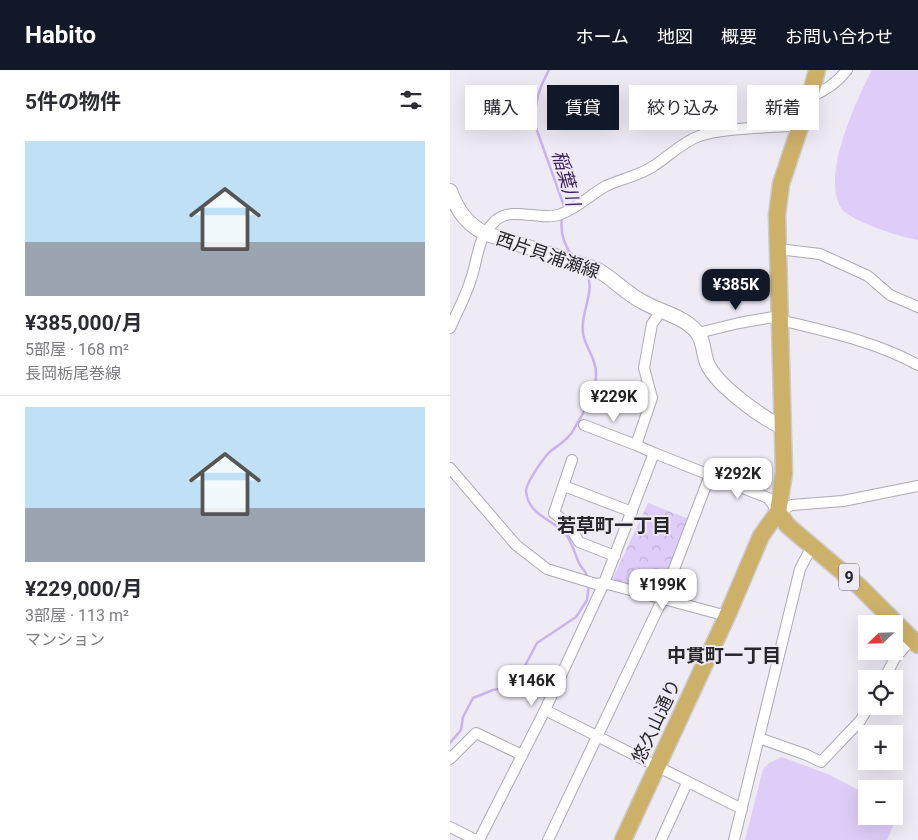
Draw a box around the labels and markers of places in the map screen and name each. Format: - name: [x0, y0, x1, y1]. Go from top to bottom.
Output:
- pin: ¥385K: [701, 268, 771, 311]
- pin: ¥229K: [579, 380, 649, 423]
- pin: ¥292K: [703, 458, 773, 500]
- pin: ¥199K: [628, 568, 698, 611]
- pin: ¥146K: [497, 664, 567, 707]

